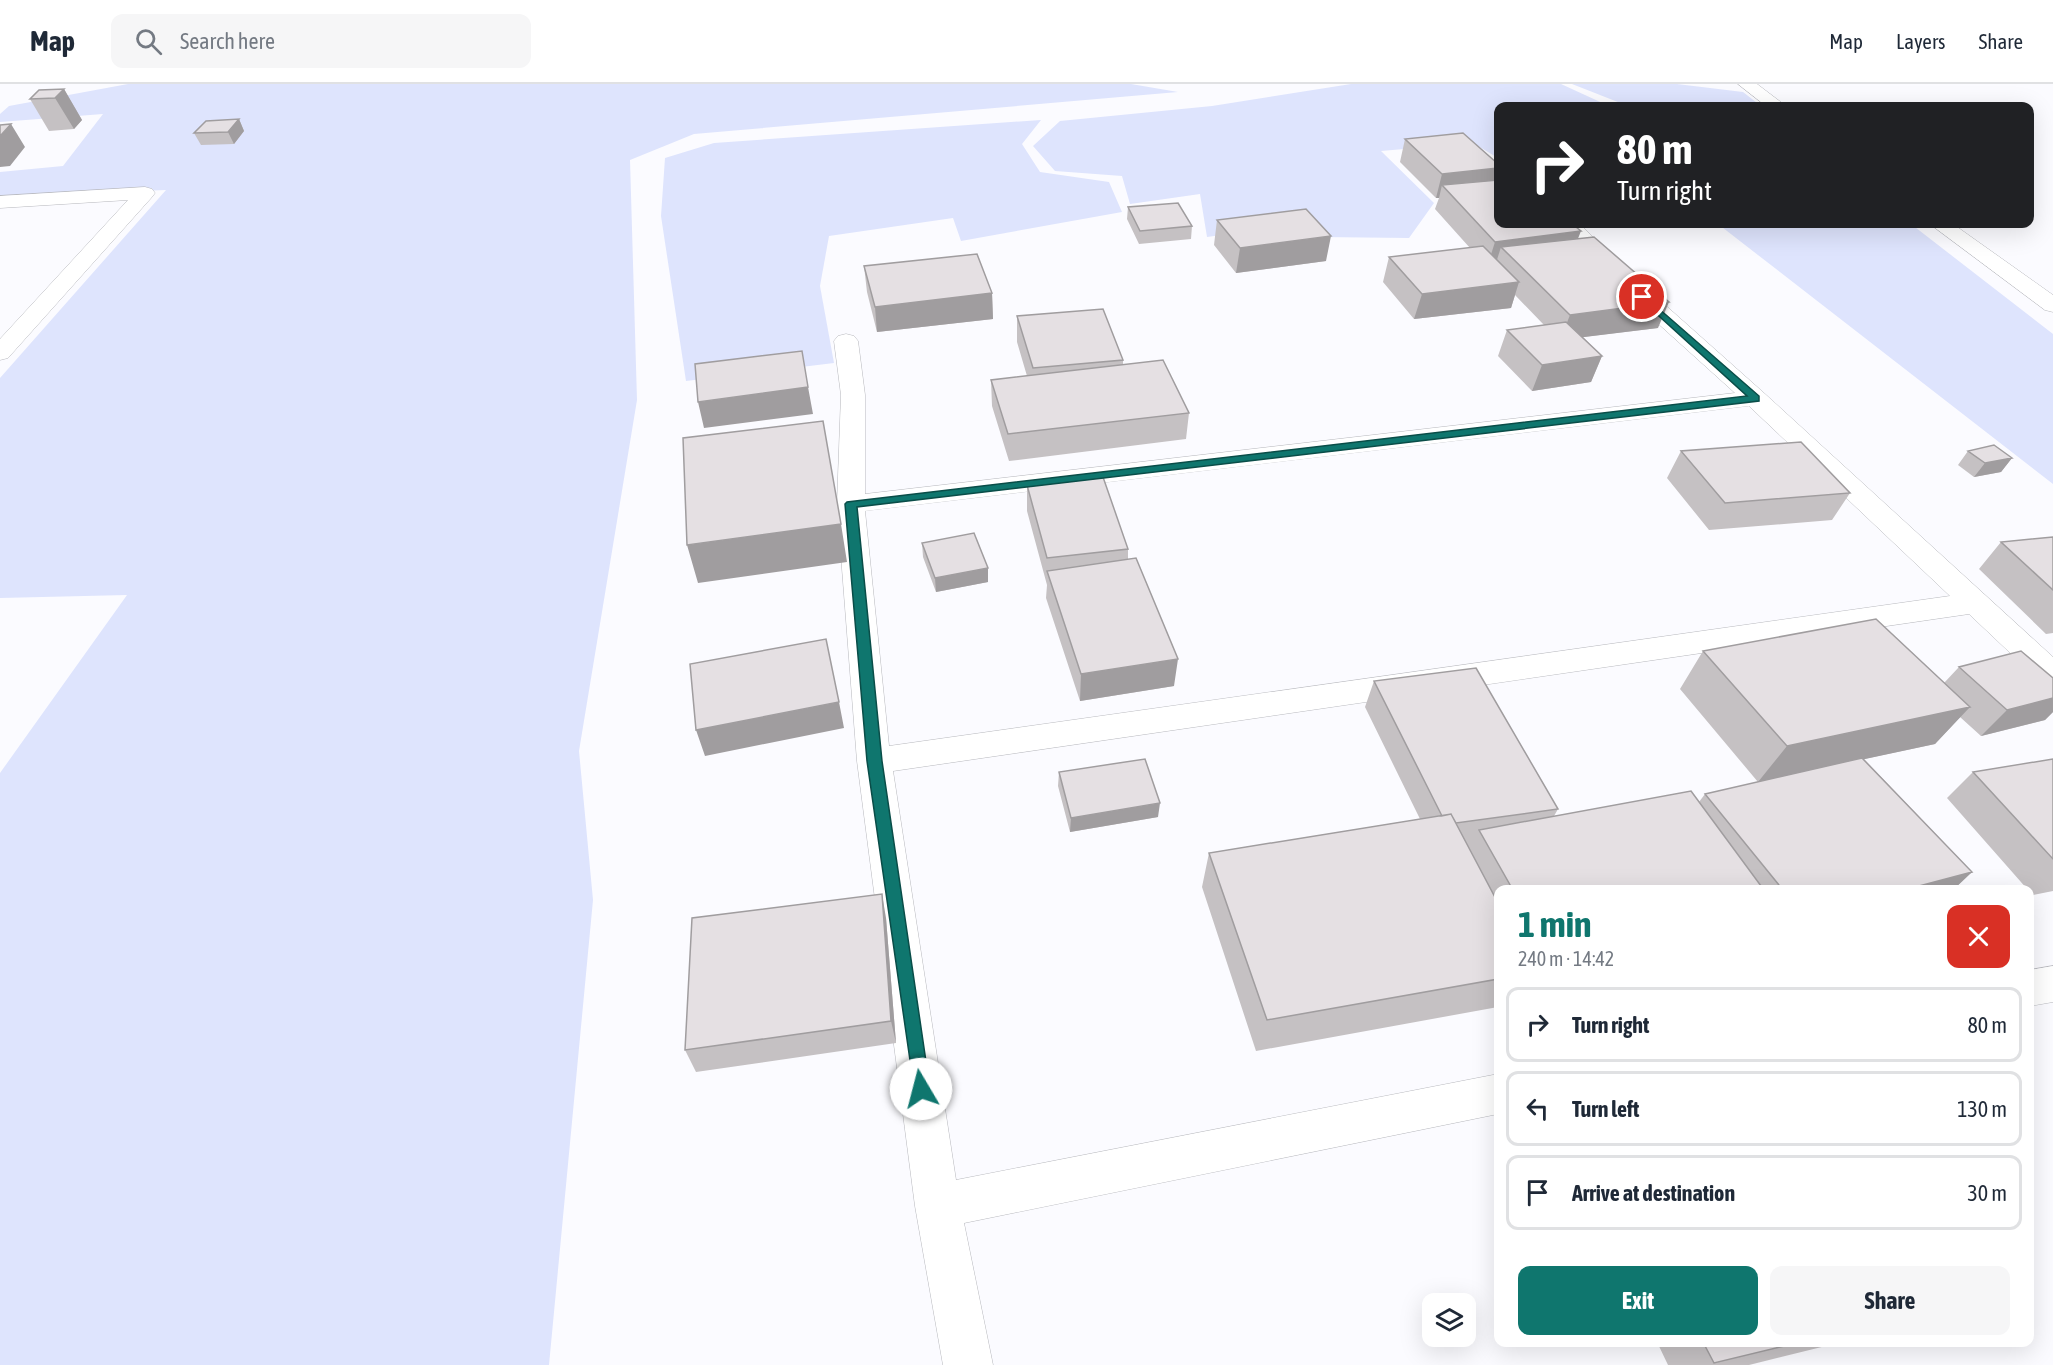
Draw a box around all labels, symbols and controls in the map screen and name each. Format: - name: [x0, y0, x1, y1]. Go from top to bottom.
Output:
- search box: [111, 14, 531, 68]
- text: Map: [30, 25, 75, 57]
- icon: search: [132, 25, 165, 58]
- text: Search here: [180, 28, 275, 54]
- text: Map: [1829, 29, 1863, 53]
- text: Layers: [1896, 29, 1946, 53]
- text: Share: [1979, 29, 2023, 53]
- text: 80 m: [1617, 125, 1692, 173]
- icon: right: [1518, 126, 1596, 204]
- text: Turn right: [1617, 175, 1712, 206]
- pin: [1616, 271, 1667, 322]
- icon: arrive: [1625, 280, 1658, 313]
- text: 1 min: [1518, 903, 1592, 945]
- button: close: [1947, 905, 2010, 968]
- text: 240 m · 14:42: [1518, 947, 1614, 970]
- icon: right: [1521, 1008, 1554, 1041]
- text: Turn right: [1572, 1012, 1649, 1038]
- text: 80 m: [1967, 1012, 2007, 1038]
- position arrow: [889, 1057, 953, 1121]
- icon: left: [1521, 1092, 1554, 1125]
- text: Turn left: [1572, 1096, 1639, 1122]
- text: 130 m: [1957, 1096, 2007, 1122]
- icon: arrive: [1521, 1176, 1554, 1209]
- text: Arrive at destination: [1572, 1180, 1735, 1206]
- text: 30 m: [1967, 1180, 2007, 1206]
- button: Exit: [1518, 1266, 1758, 1335]
- button: Share: [1770, 1266, 2010, 1335]
- map controls: [1422, 1293, 1476, 1347]
- button: layers: [1422, 1293, 1476, 1347]

